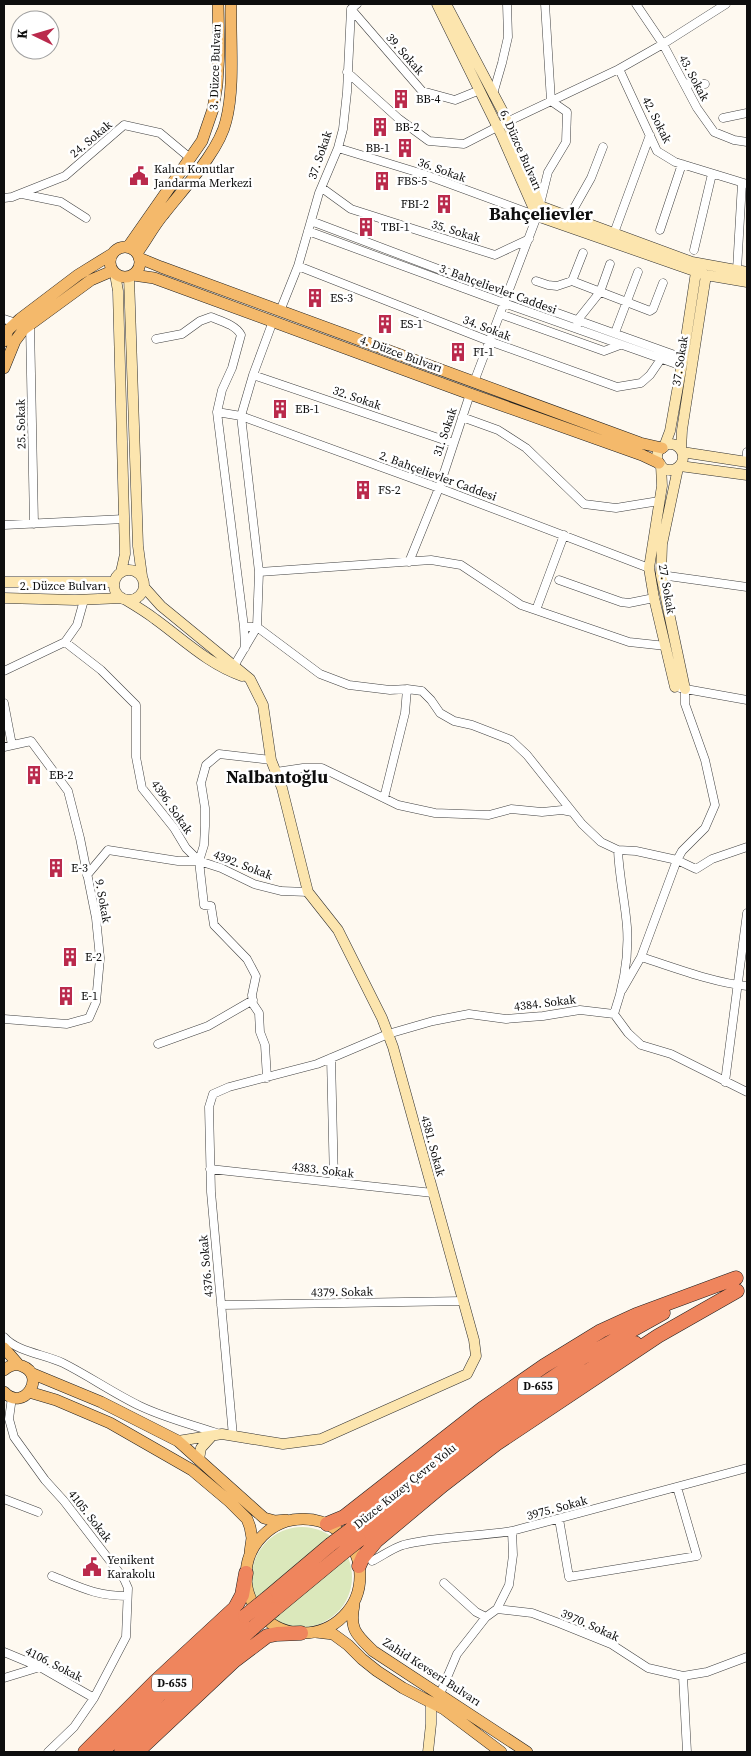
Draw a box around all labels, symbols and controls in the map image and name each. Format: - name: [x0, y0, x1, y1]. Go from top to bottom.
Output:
- north arrow: [10, 10, 60, 60]
- street label: 3. Düzce Bulvarı: [205, 23, 225, 111]
- text: K: [12, 28, 32, 40]
- street label: 39. Sokak: [382, 30, 428, 79]
- street label: 43. Sokak: [675, 52, 713, 104]
- building icon: BB-4: [390, 88, 412, 110]
- place label: BB-4: [416, 91, 441, 107]
- street label: 42. Sokak: [638, 94, 676, 146]
- street label: 6. Düzce Bulvarı: [496, 107, 546, 193]
- street label: 24. Sokak: [67, 116, 116, 161]
- building icon: BB-2: [369, 116, 391, 138]
- place label: BB-2: [395, 119, 420, 135]
- street label: 37. Sokak: [304, 128, 336, 181]
- building icon: BB-1: [394, 137, 416, 159]
- place label: BB-1: [365, 140, 390, 156]
- street label: 36. Sokak: [416, 154, 469, 186]
- place label: Kalıcı Konutlar Jandarma Merkezi: [153, 161, 253, 191]
- public building icon: Kalıcı Konutlar Jandarma Merkezi: [128, 165, 150, 187]
- building icon: FBS-5: [371, 170, 393, 192]
- place label: FBS-5: [397, 173, 427, 189]
- building icon: FBI-2: [433, 193, 455, 215]
- place label: FBI-2: [401, 196, 429, 212]
- district label: Bahçelievler: [489, 201, 594, 226]
- building icon: TBI-1: [355, 216, 377, 238]
- street label: 35. Sokak: [430, 216, 483, 246]
- place label: TBI-1: [381, 219, 410, 235]
- street label: 3. Bahçelievler Caddesi: [437, 260, 559, 318]
- building icon: ES-3: [304, 287, 326, 309]
- place label: ES-3: [330, 290, 353, 306]
- street label: 34. Sokak: [461, 312, 514, 345]
- building icon: ES-1: [374, 313, 396, 335]
- place label: ES-1: [400, 316, 423, 332]
- street label: 4. Düzce Bulvarı: [358, 332, 445, 376]
- street label: 37. Sokak: [668, 335, 692, 387]
- building icon: FI-1: [447, 341, 469, 363]
- place label: FI-1: [473, 344, 494, 360]
- street label: 32. Sokak: [331, 382, 384, 414]
- street label: 25. Sokak: [13, 398, 29, 449]
- building icon: EB-1: [269, 398, 291, 420]
- place label: EB-1: [295, 401, 320, 417]
- street label: 31. Sokak: [429, 405, 461, 458]
- street label: 2. Bahçelievler Caddesi: [377, 447, 499, 505]
- building icon: FS-2: [352, 479, 374, 501]
- place label: FS-2: [378, 482, 401, 498]
- street label: 27. Sokak: [655, 563, 679, 616]
- street label: 2. Düzce Bulvarı: [20, 578, 107, 594]
- building icon: EB-2: [23, 764, 45, 786]
- district label: Nalbantoğlu: [226, 764, 328, 789]
- place label: EB-2: [49, 767, 74, 783]
- street label: 4396. Sokak: [148, 777, 197, 837]
- street label: 4392. Sokak: [211, 846, 275, 884]
- building icon: E-3: [45, 857, 67, 879]
- place label: E-3: [71, 860, 88, 876]
- street label: 9. Sokak: [91, 878, 115, 925]
- building icon: E-2: [59, 946, 81, 968]
- place label: E-2: [85, 949, 102, 965]
- building icon: E-1: [55, 985, 77, 1007]
- place label: E-1: [81, 988, 98, 1004]
- street label: 4384. Sokak: [513, 991, 577, 1015]
- street label: 4381. Sokak: [417, 1114, 449, 1179]
- street label: 4383. Sokak: [291, 1158, 355, 1182]
- street label: 4376. Sokak: [195, 1234, 217, 1298]
- street label: 4379. Sokak: [311, 1283, 374, 1301]
- road number: D-655: [518, 1378, 558, 1394]
- street label: Düzce Kuzey Çevre Yolu: [350, 1440, 460, 1532]
- street label: 4105. Sokak: [65, 1487, 116, 1546]
- street label: 3975. Sokak: [525, 1492, 590, 1524]
- place label: Yenikent Karakolu: [107, 1552, 155, 1582]
- public building icon: Yenikent Karakolu: [81, 1556, 103, 1578]
- street label: 3970. Sokak: [558, 1605, 622, 1645]
- street label: Zahid Kevseri Bulvarı: [380, 1634, 484, 1710]
- street label: 4106. Sokak: [23, 1643, 86, 1685]
- road number: D-655: [152, 1675, 192, 1692]

